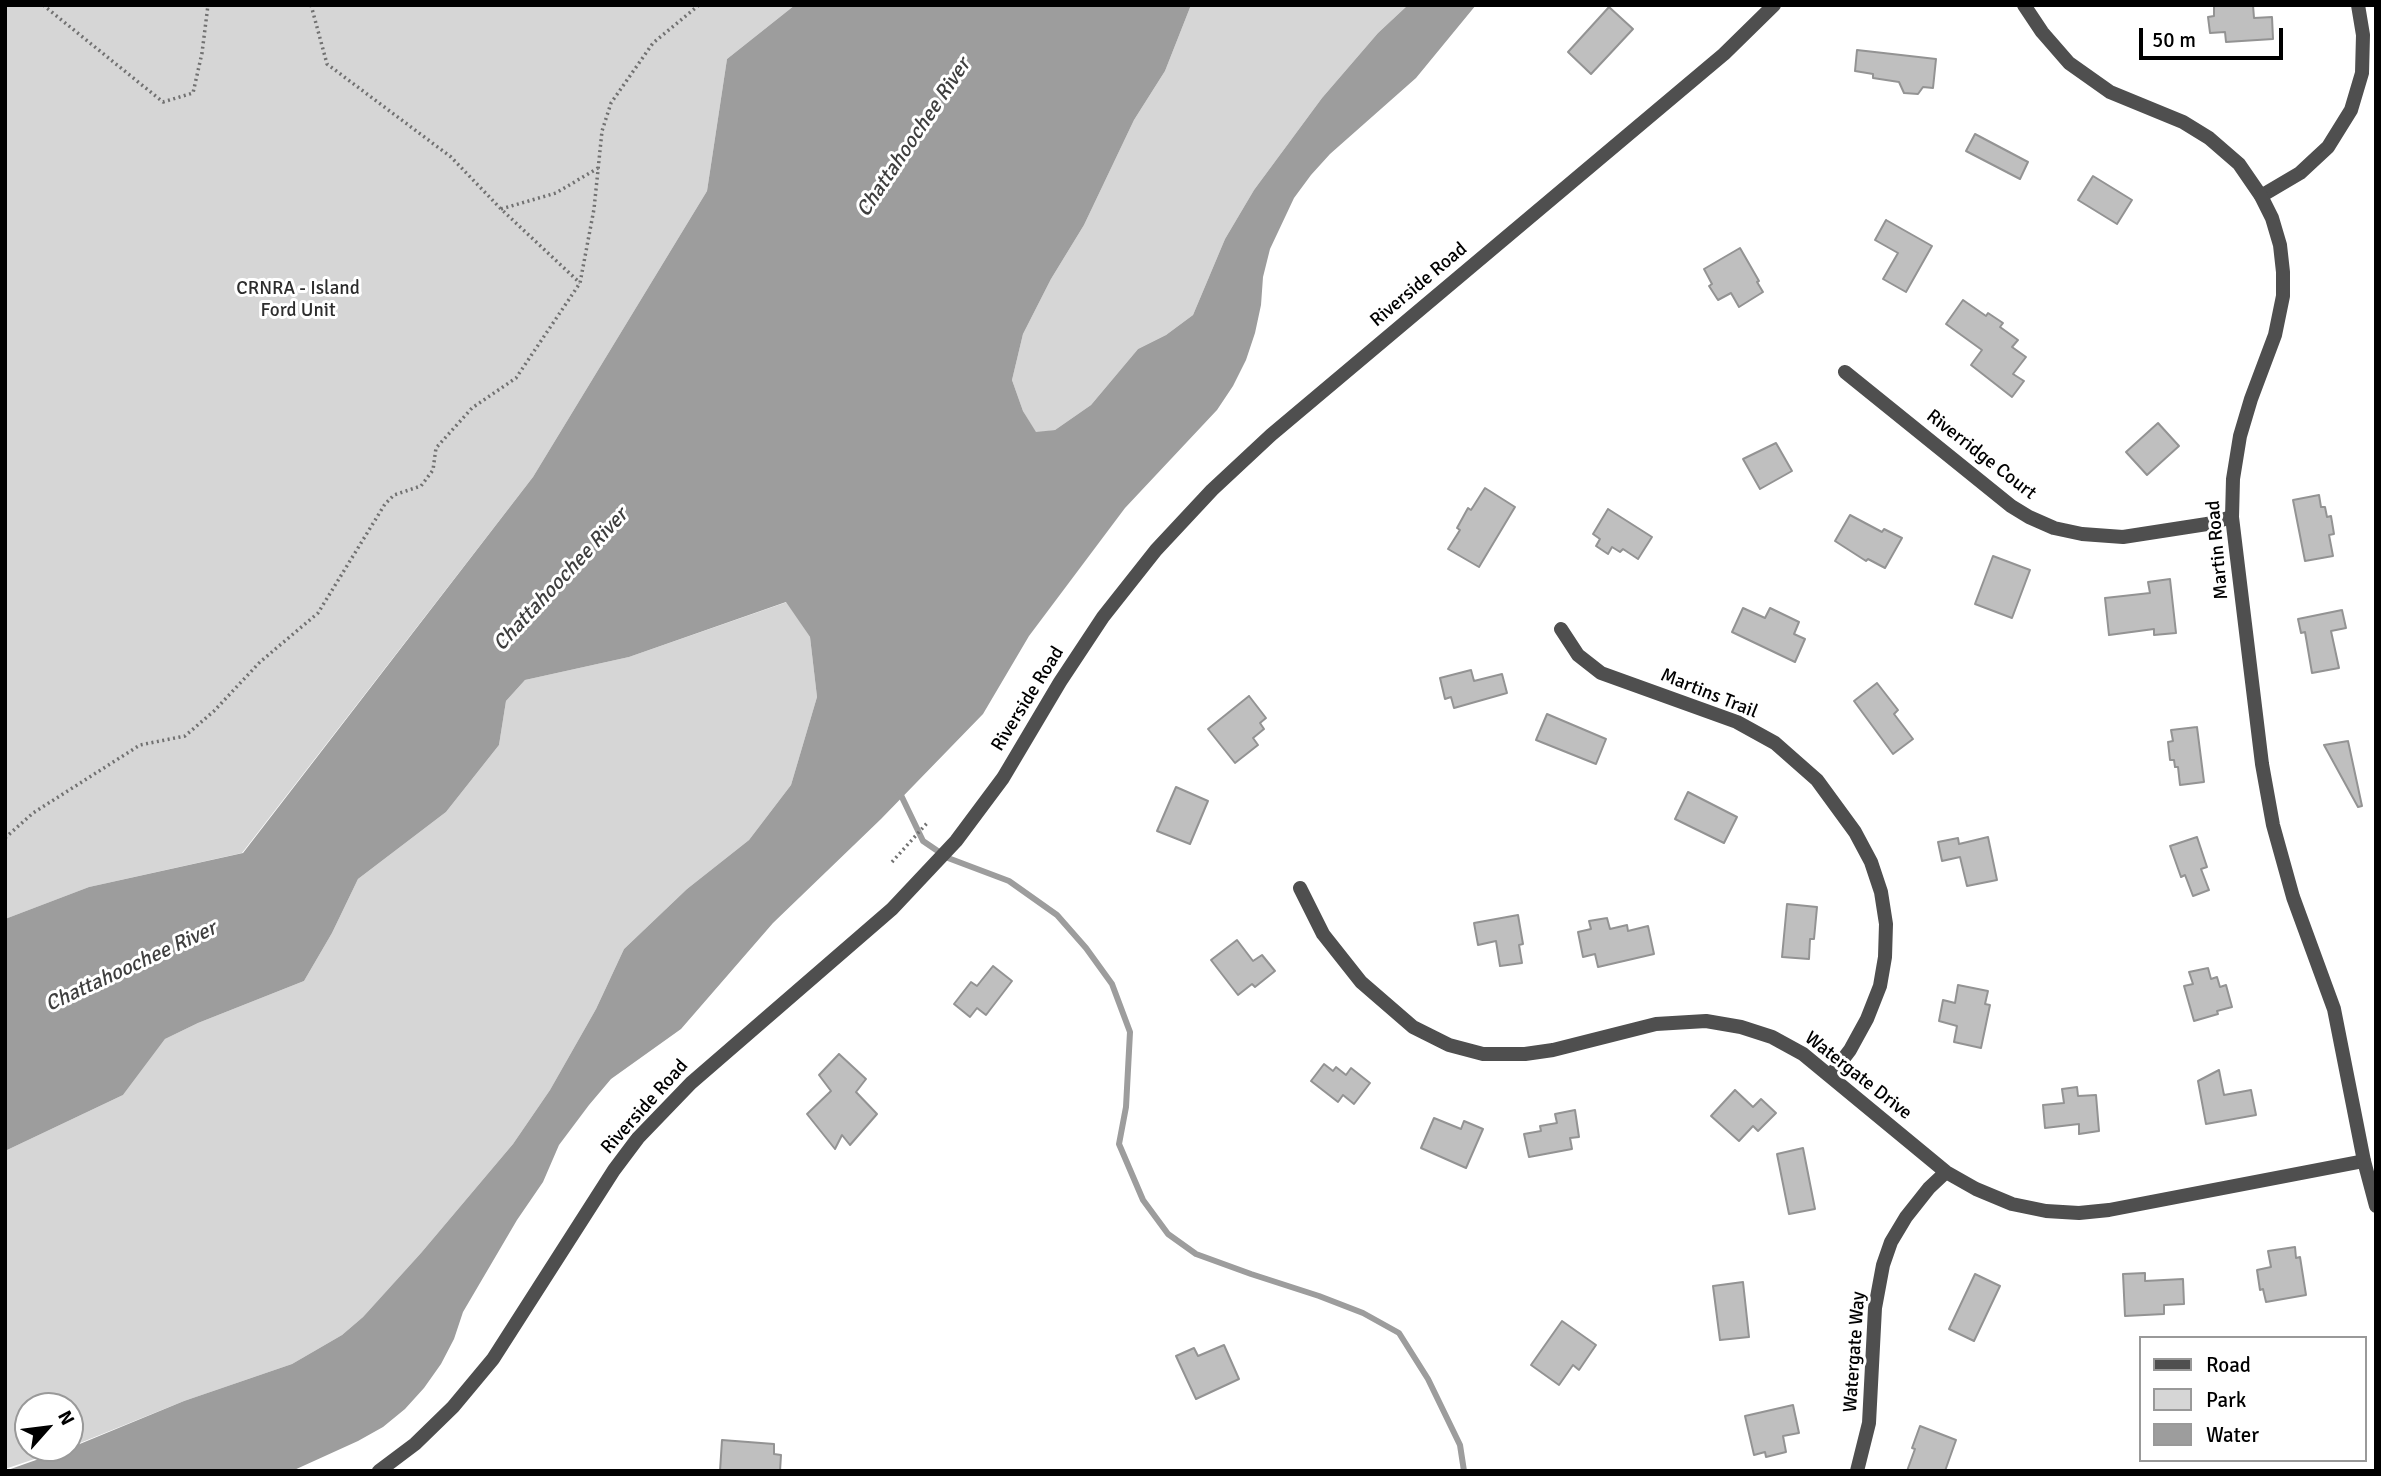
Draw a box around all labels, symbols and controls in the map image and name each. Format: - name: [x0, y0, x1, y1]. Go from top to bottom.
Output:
- scale bar: [2143, 14, 2286, 58]
- text: 50 m: [2152, 27, 2196, 53]
- water label: Chattahoochee River: [852, 54, 976, 222]
- street label: Riverside Road: [1366, 238, 1472, 332]
- park label: CRNRA - Island Ford Unit: [236, 278, 360, 322]
- street label: Riverridge Court: [1922, 405, 2040, 505]
- street label: Martin Road: [2202, 499, 2234, 601]
- water label: Chattahoochee River: [488, 503, 634, 657]
- street label: Riverside Road: [987, 642, 1069, 756]
- street label: Martins Trail: [1657, 664, 1761, 724]
- water label: Chattahoochee River: [42, 916, 220, 1018]
- street label: Watergate Drive: [1800, 1027, 1916, 1125]
- street label: Riverside Road: [597, 1055, 693, 1159]
- street label: Watergate Way: [1839, 1291, 1871, 1413]
- legend: [2140, 1336, 2367, 1462]
- text: Road: [2206, 1352, 2251, 1378]
- text: Park: [2206, 1387, 2246, 1413]
- north arrow: [14, 1392, 84, 1462]
- text: N: [52, 1407, 79, 1430]
- text: Water: [2206, 1422, 2259, 1448]

